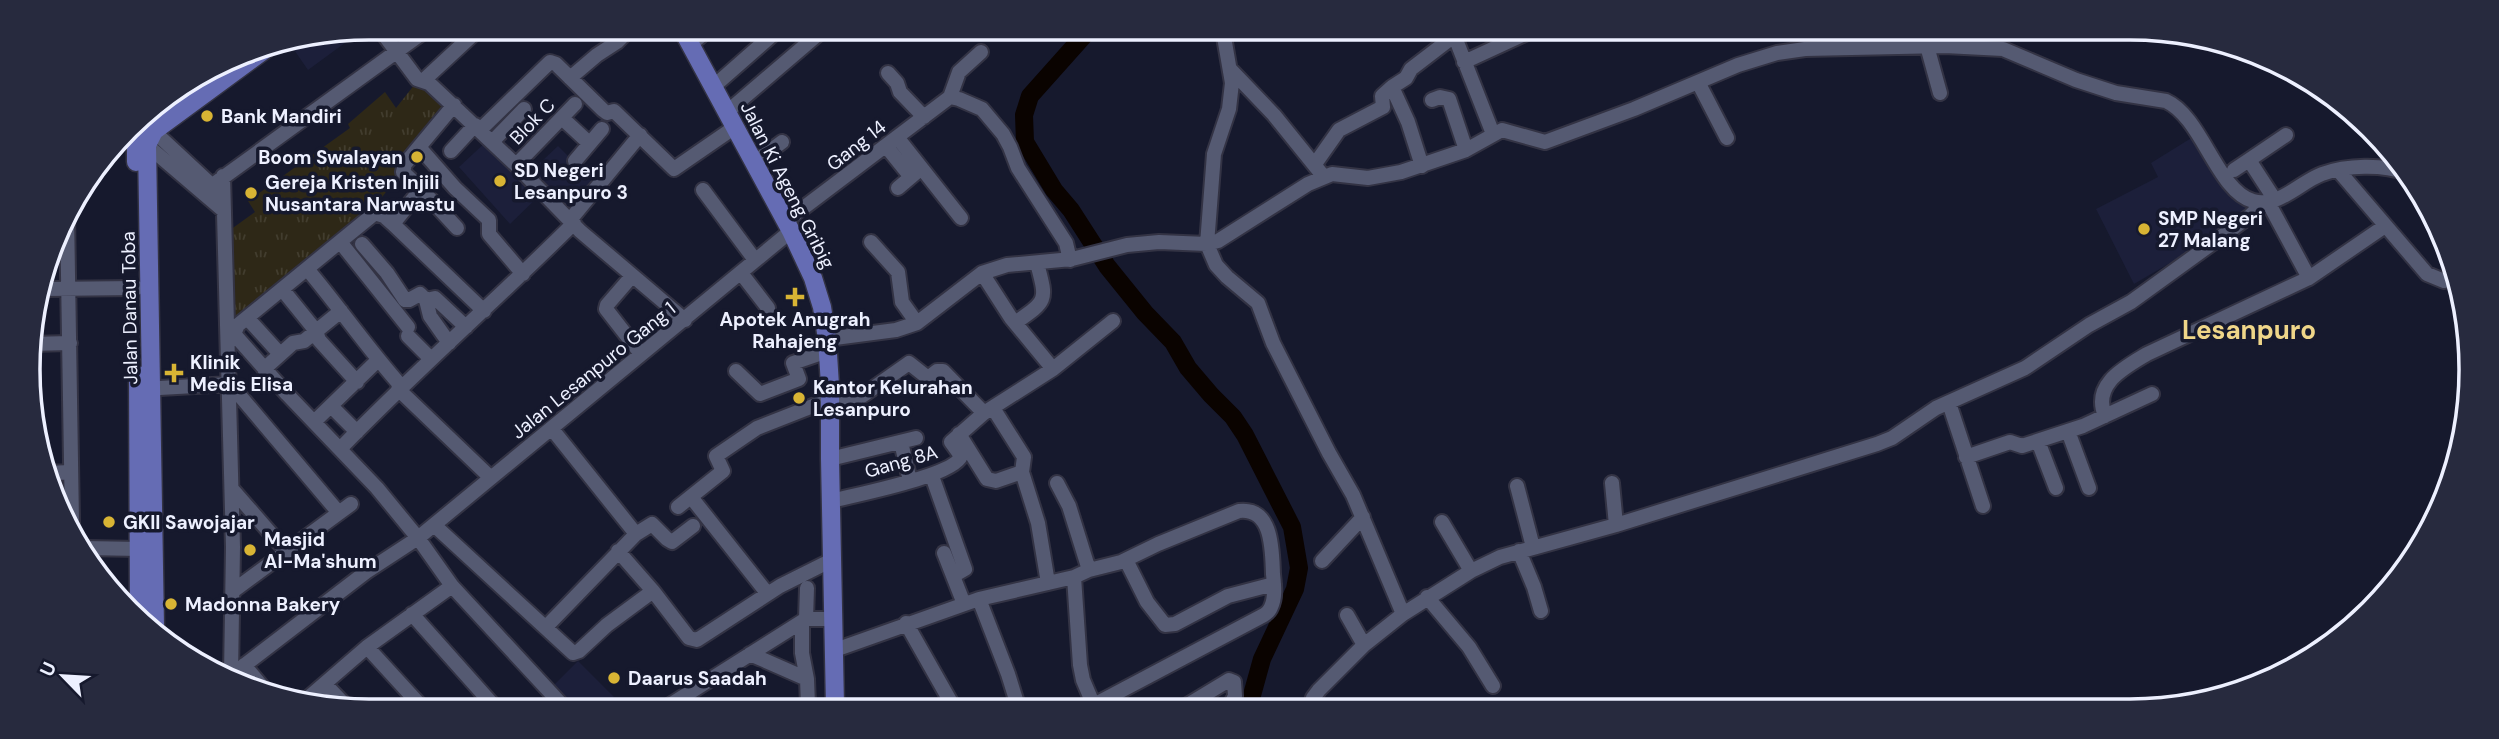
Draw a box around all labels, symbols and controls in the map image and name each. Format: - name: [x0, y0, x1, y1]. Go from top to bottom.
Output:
- street label: Blok C: [504, 93, 561, 150]
- street label: Jalan Ki Ageng Gribig: [735, 97, 841, 273]
- place label: Bank Mandiri: [221, 104, 342, 129]
- marker: Bank Mandiri: [199, 108, 215, 124]
- street label: Gang 14: [822, 114, 891, 176]
- place label: Boom Swalayan: [258, 145, 403, 170]
- marker: Boom Swalayan: [409, 149, 425, 165]
- place label: SD Negeri Lesanpuro 3: [514, 158, 628, 205]
- place label: Gereja Kristen Injili Nusantara Narwastu: [265, 170, 455, 217]
- marker: SD Negeri Lesanpuro 3: [492, 173, 508, 189]
- marker: Gereja Kristen Injili Nusantara Narwastu: [243, 185, 259, 201]
- place label: SMP Negeri 27 Malang: [2158, 206, 2263, 253]
- marker: SMP Negeri 27 Malang: [2136, 221, 2152, 237]
- street label: Jalan Danau Toba: [116, 231, 143, 385]
- marker: Apotek Anugrah Rahajeng: [787, 289, 803, 305]
- street label: Jalan Lesanpuro Gang 1: [506, 296, 681, 444]
- place label: Apotek Anugrah Rahajeng: [720, 307, 870, 354]
- district label: Lesanpuro: [2182, 313, 2316, 347]
- place label: Klinik Medis Elisa: [190, 350, 293, 397]
- marker: Klinik Medis Elisa: [164, 363, 184, 383]
- place label: Kantor Kelurahan Lesanpuro: [813, 375, 973, 422]
- marker: Kantor Kelurahan Lesanpuro: [791, 390, 807, 406]
- street label: Gang 8A: [862, 439, 941, 484]
- place label: GKII Sawojajar: [123, 510, 255, 535]
- marker: GKII Sawojajar: [101, 514, 117, 530]
- place label: Masjid Al-Ma'shum: [264, 527, 377, 574]
- marker: Masjid Al-Ma'shum: [242, 542, 258, 558]
- place label: Madonna Bakery: [185, 592, 341, 617]
- marker: Madonna Bakery: [163, 596, 179, 612]
- north arrow: [28, 641, 98, 711]
- text: U: [34, 658, 62, 680]
- place label: Daarus Saadah: [628, 666, 767, 691]
- marker: Daarus Saadah: [606, 670, 622, 686]

